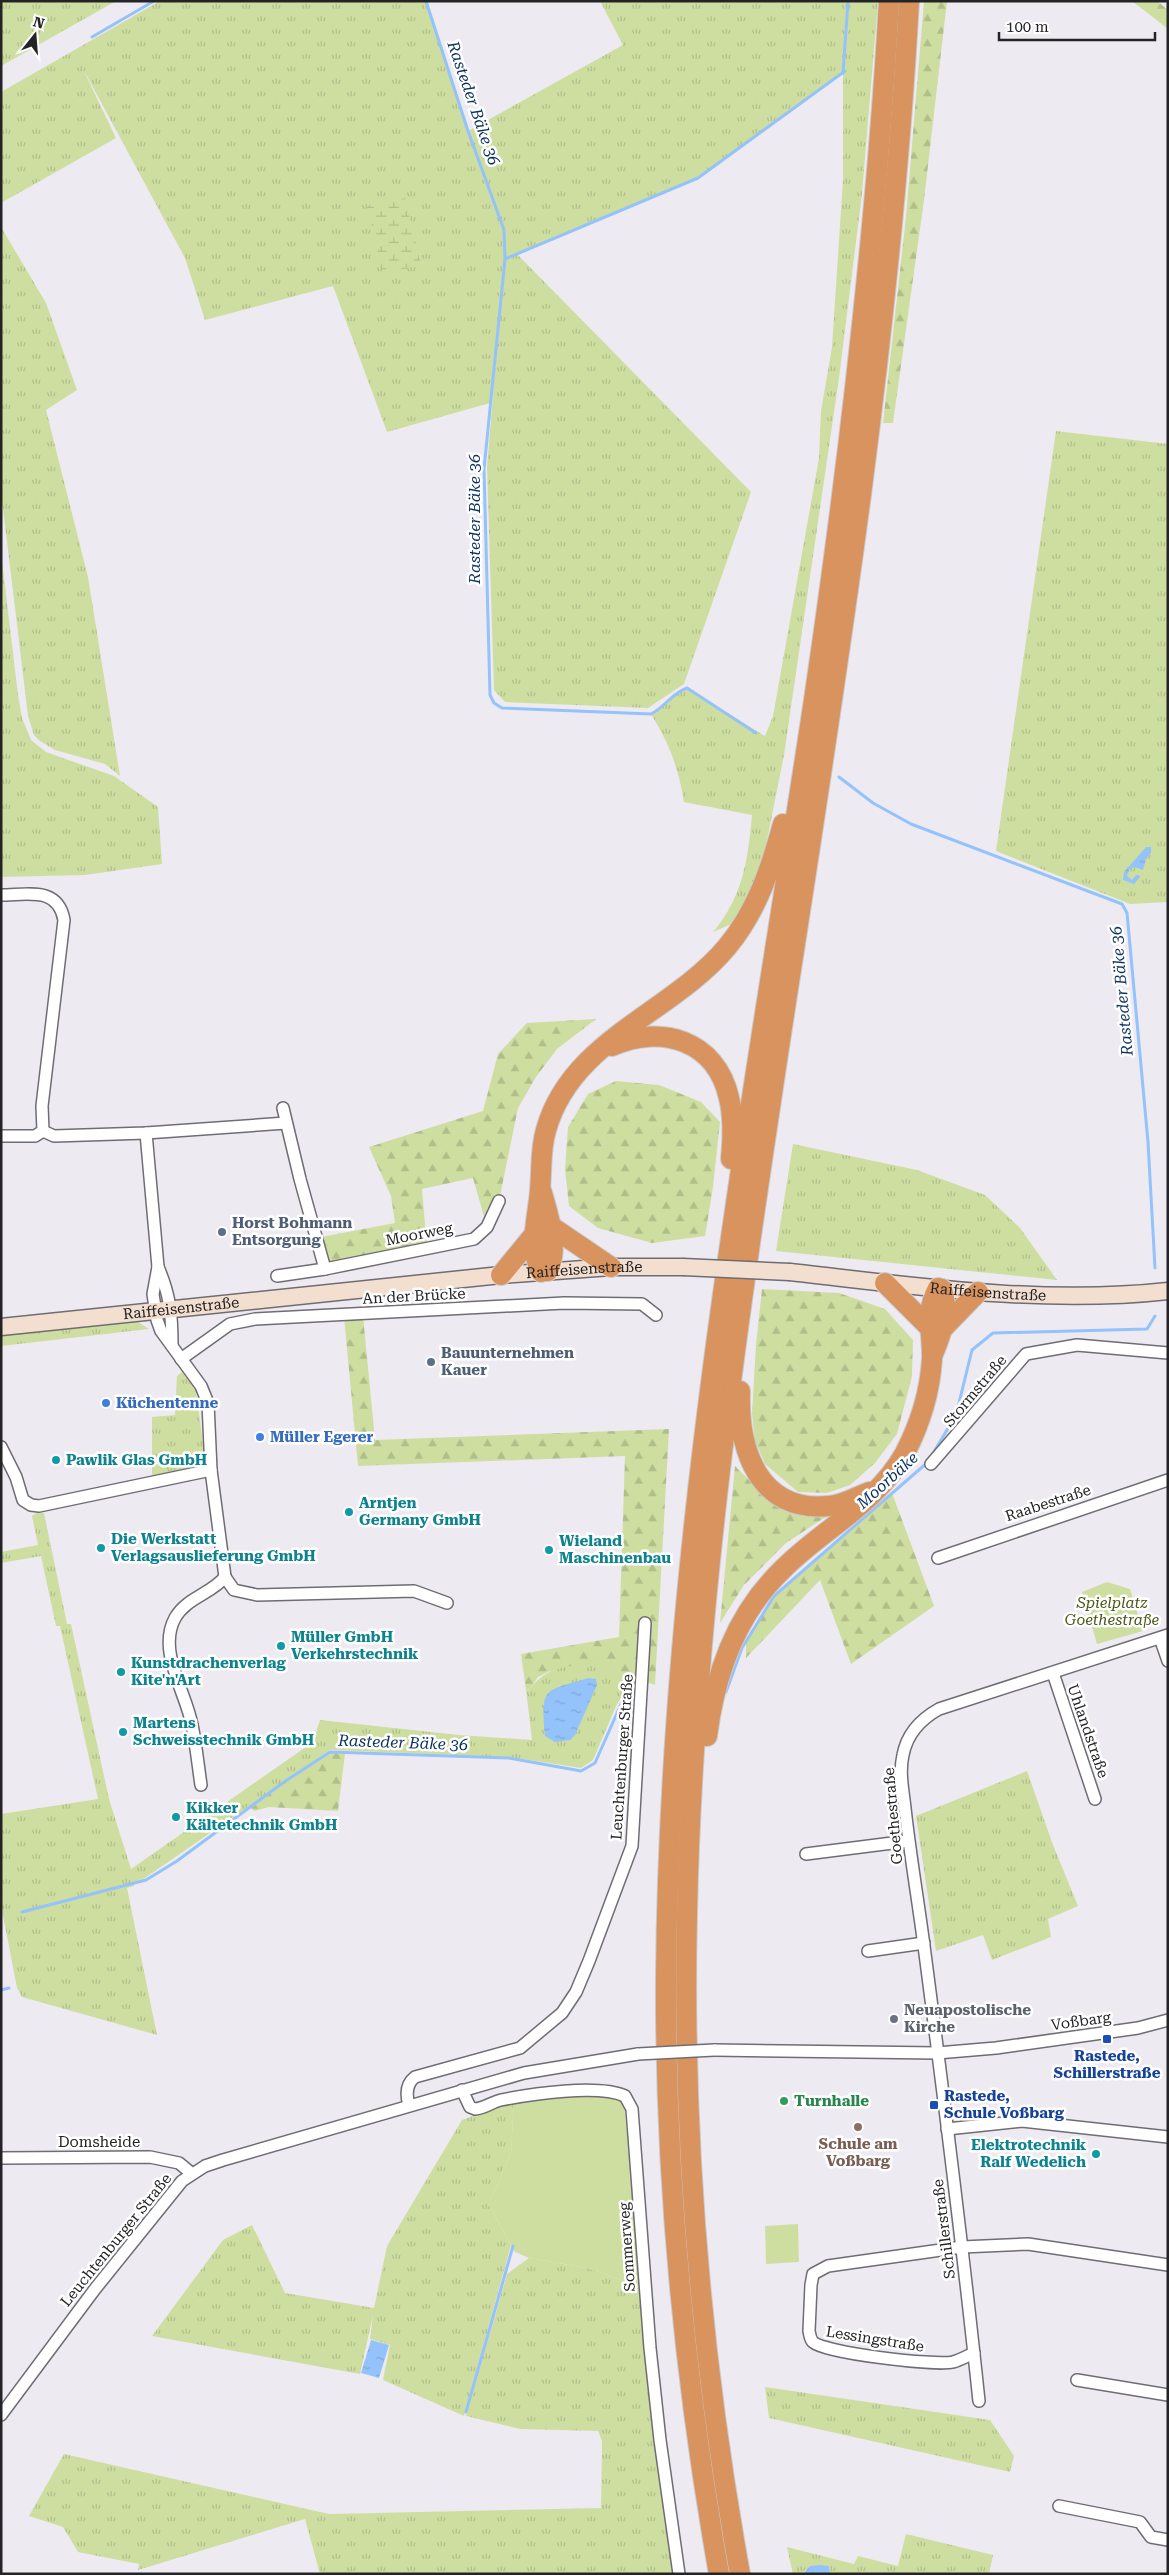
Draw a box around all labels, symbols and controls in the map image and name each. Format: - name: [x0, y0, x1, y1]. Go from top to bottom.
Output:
- north arrow: [10, 10, 60, 60]
- scale bar: [999, 10, 1155, 42]
- text: N: [31, 13, 47, 32]
- text: 100 m: [1006, 18, 1049, 36]
- water label: Rasteder Bäke 36: [443, 38, 504, 168]
- water label: Rasteder Bäke 36: [465, 454, 484, 585]
- water label: Rasteder Bäke 36: [1106, 925, 1137, 1057]
- place label: Horst Bohmann Entsorgung: [232, 1214, 352, 1249]
- street label: Moorweg: [384, 1219, 454, 1249]
- marker: Horst Bohmann Entsorgung: [216, 1226, 228, 1238]
- street label: Raiffeisenstraße: [525, 1258, 642, 1282]
- street label: Raiffeisenstraße: [929, 1279, 1046, 1305]
- street label: An der Brücke: [362, 1284, 466, 1308]
- street label: Raiffeisenstraße: [122, 1293, 240, 1323]
- place label: Bauunternehmen Kauer: [441, 1344, 574, 1379]
- street label: Stormstraße: [940, 1351, 1010, 1431]
- marker: Bauunternehmen Kauer: [425, 1356, 437, 1368]
- place label: Küchentenne: [116, 1394, 219, 1412]
- marker: Küchentenne: [100, 1397, 112, 1409]
- place label: Müller Egerer: [270, 1428, 374, 1446]
- marker: Müller Egerer: [254, 1431, 266, 1443]
- water label: Moorbäke: [852, 1448, 922, 1513]
- place label: Pawlik Glas GmbH: [66, 1451, 207, 1469]
- marker: Pawlik Glas GmbH: [50, 1454, 62, 1466]
- street label: Raabestraße: [1003, 1481, 1093, 1525]
- place label: Arntjen Germany GmbH: [359, 1494, 481, 1529]
- marker: Arntjen Germany GmbH: [343, 1506, 355, 1518]
- place label: Die Werkstatt Verlagsauslieferung GmbH: [111, 1530, 316, 1565]
- place label: Wieland Maschinenbau: [559, 1532, 671, 1567]
- marker: Die Werkstatt Verlagsauslieferung GmbH: [95, 1542, 107, 1554]
- marker: Wieland Maschinenbau: [543, 1544, 555, 1556]
- park label: Spielplatz Goethestraße: [1065, 1594, 1160, 1629]
- place label: Müller GmbH Verkehrstechnik: [291, 1628, 419, 1663]
- marker: Müller GmbH Verkehrstechnik: [275, 1640, 287, 1652]
- place label: Kunstdrachenverlag Kite'n'Art: [131, 1654, 287, 1689]
- marker: Kunstdrachenverlag Kite'n'Art: [115, 1666, 127, 1678]
- street label: Leuchtenburger Straße: [607, 1674, 637, 1840]
- street label: Uhlandstraße: [1064, 1682, 1112, 1780]
- place label: Martens Schweisstechnik GmbH: [133, 1714, 314, 1749]
- marker: Martens Schweisstechnik GmbH: [117, 1726, 129, 1738]
- water label: Rasteder Bäke 36: [337, 1731, 468, 1754]
- street label: Goethestraße: [880, 1767, 906, 1865]
- place label: Kikker Kältetechnik GmbH: [186, 1799, 337, 1834]
- marker: Kikker Kältetechnik GmbH: [170, 1811, 182, 1823]
- place label: Neuapostolische Kirche: [904, 2001, 1031, 2036]
- street label: Voßbarg: [1050, 2008, 1113, 2034]
- marker: Neuapostolische Kirche: [888, 2013, 900, 2025]
- marker: Rastede, Schillerstraße: [1101, 2033, 1113, 2045]
- place label: Rastede, Schillerstraße: [1054, 2047, 1161, 2082]
- place label: Rastede, Schule Voßbarg: [944, 2087, 1065, 2122]
- place label: Turnhalle: [794, 2092, 869, 2110]
- marker: Turnhalle: [778, 2095, 790, 2107]
- marker: Rastede, Schule Voßbarg: [928, 2099, 940, 2111]
- marker: Schule am Voßbarg: [852, 2121, 864, 2133]
- street label: Domsheide: [58, 2133, 140, 2151]
- place label: Schule am Voßbarg: [819, 2135, 898, 2170]
- place label: Elektrotechnik Ralf Wedelich: [971, 2136, 1087, 2171]
- marker: Elektrotechnik Ralf Wedelich: [1090, 2148, 1102, 2160]
- street label: Leuchtenburger Straße: [57, 2170, 175, 2310]
- street label: Schillerstraße: [929, 2178, 959, 2280]
- street label: Sommerweg: [615, 2201, 639, 2292]
- street label: Lessingstraße: [825, 2322, 925, 2356]

